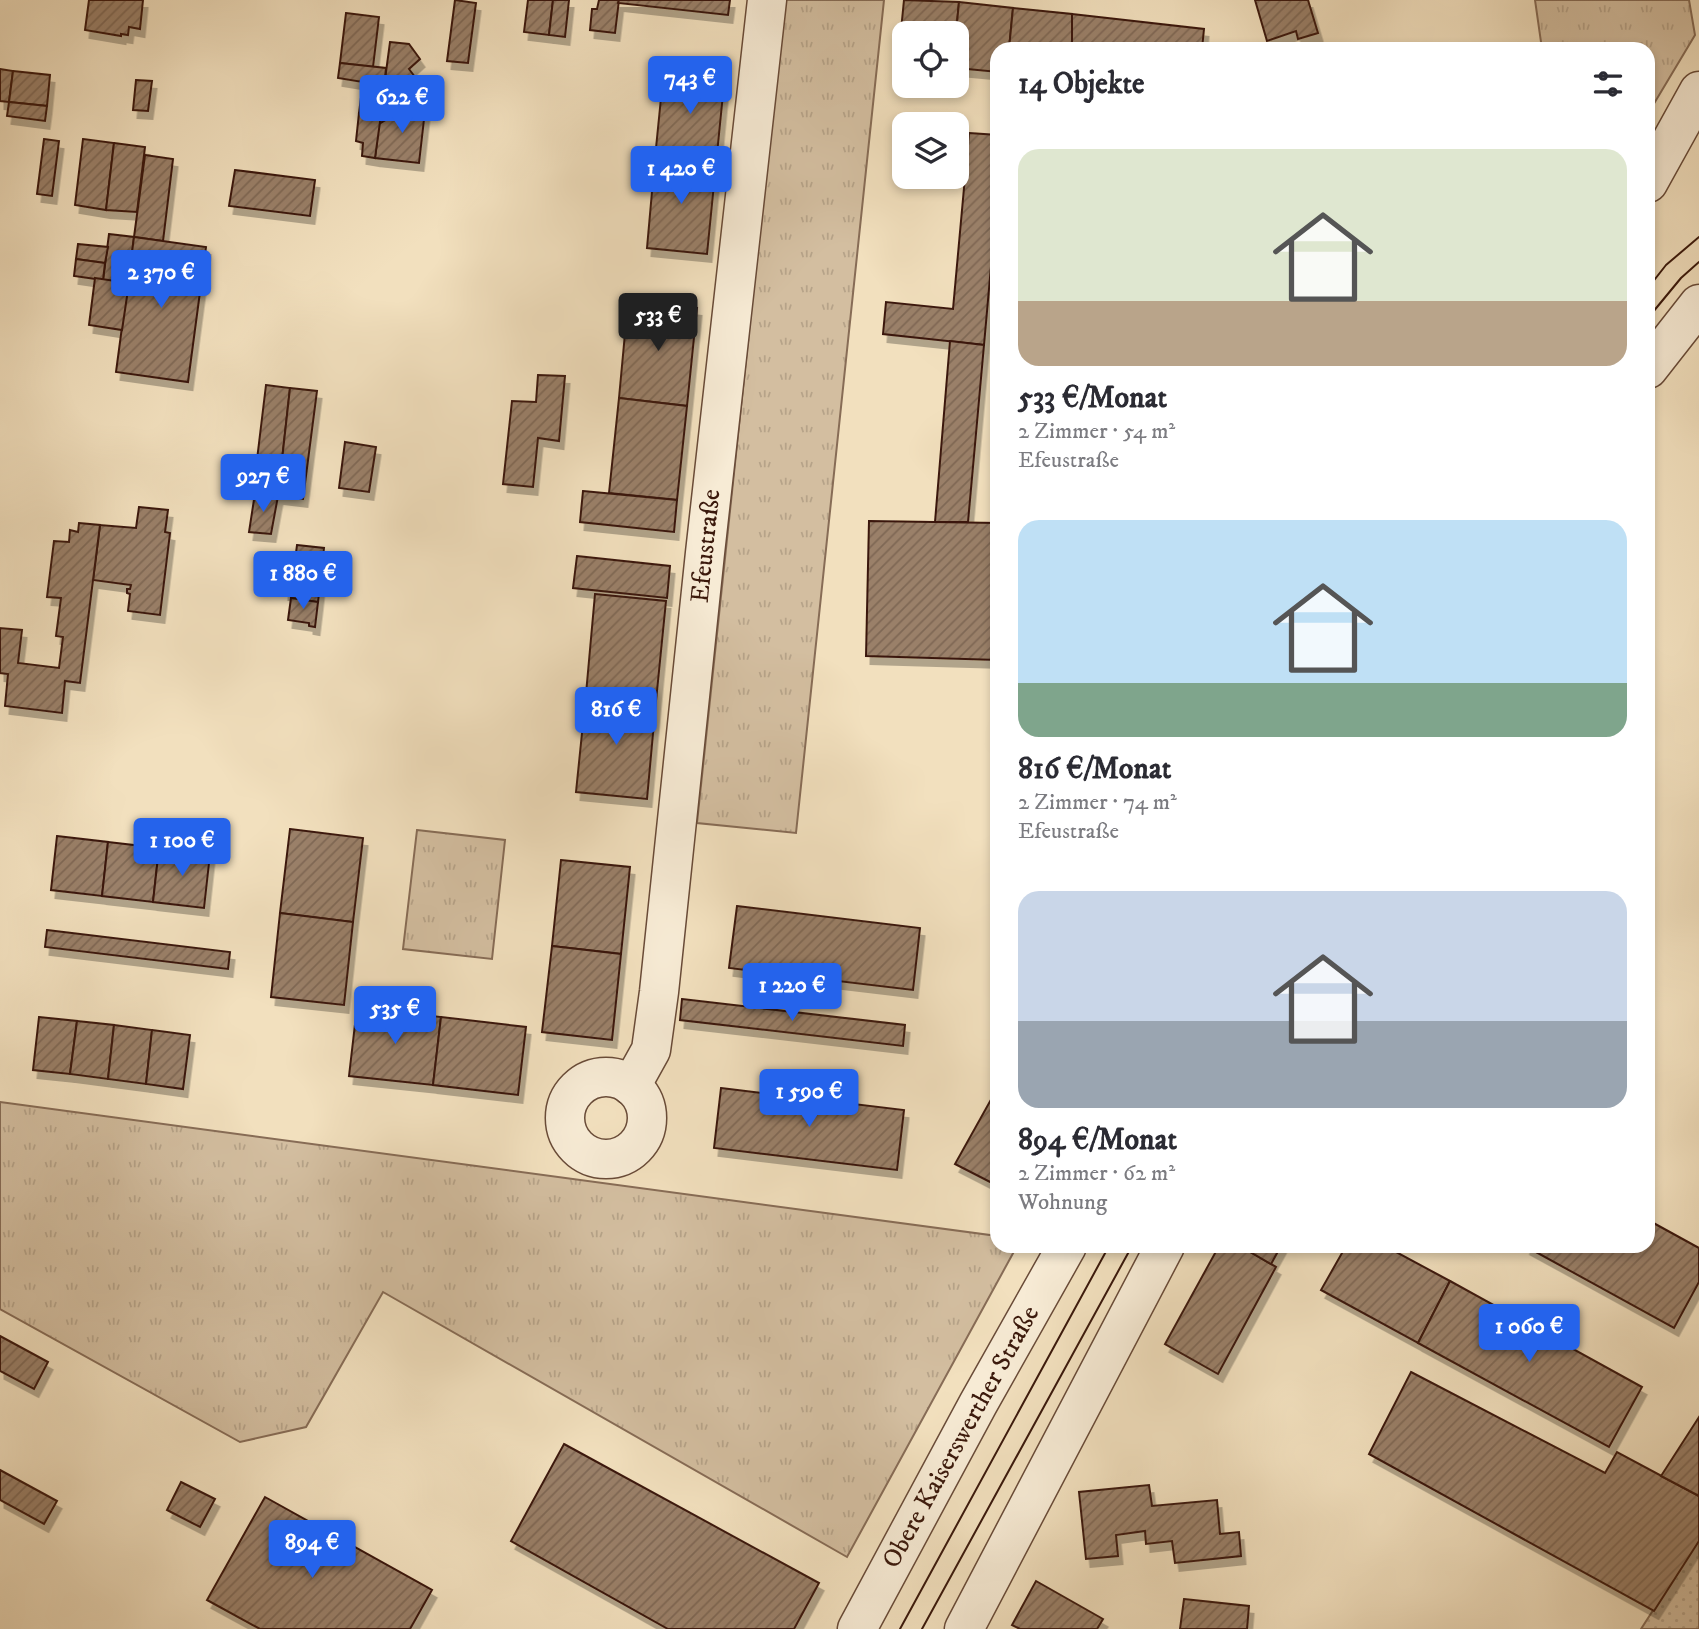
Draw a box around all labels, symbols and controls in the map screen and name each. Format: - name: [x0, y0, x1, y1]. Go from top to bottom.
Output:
- map controls: [892, 21, 969, 189]
- button: locate: [892, 21, 969, 98]
- pin: 743 €: [641, 57, 739, 116]
- text: 743 €: [664, 64, 716, 93]
- icon: filters: [1589, 65, 1627, 103]
- text: 14 Objekte: [1018, 66, 1144, 103]
- pin: 622 €: [353, 76, 451, 135]
- text: 622 €: [376, 83, 428, 112]
- button: layers: [892, 112, 969, 189]
- pin: 1 420 €: [616, 146, 746, 206]
- text: 1 420 €: [647, 154, 715, 183]
- icon: home: [1260, 194, 1386, 320]
- pin: 2 370 €: [96, 250, 226, 310]
- text: 2 370 €: [127, 258, 195, 287]
- pin: 533 €: [609, 294, 707, 353]
- text: 533 €: [635, 301, 682, 330]
- text: 533 €/Monat: [1018, 380, 1167, 417]
- text: 2 Zimmer · 54 m²: [1018, 417, 1175, 446]
- text: Efeustraße: [1018, 446, 1119, 475]
- pin: 927 €: [214, 454, 312, 514]
- text: 927 €: [237, 462, 289, 491]
- street label: Efeustraße: [684, 488, 728, 604]
- pin: 1 880 €: [238, 552, 368, 611]
- text: 1 880 €: [269, 559, 337, 588]
- icon: home: [1260, 565, 1386, 691]
- pin: 816 €: [567, 688, 665, 747]
- text: 816 €: [591, 695, 641, 724]
- text: 816 €/Monat: [1018, 751, 1171, 788]
- text: 2 Zimmer · 74 m²: [1018, 788, 1177, 817]
- text: Efeustraße: [1018, 817, 1119, 846]
- pin: 1 100 €: [117, 818, 247, 878]
- text: 1 100 €: [150, 826, 214, 855]
- icon: home: [1260, 936, 1386, 1062]
- pin: 1 220 €: [727, 964, 857, 1023]
- text: 1 220 €: [759, 971, 825, 1000]
- pin: 535 €: [346, 986, 444, 1046]
- text: 535 €: [370, 994, 420, 1023]
- pin: 1 590 €: [744, 1070, 874, 1129]
- text: 1 590 €: [775, 1077, 843, 1106]
- text: 894 €/Monat: [1018, 1122, 1177, 1159]
- text: 2 Zimmer · 62 m²: [1018, 1159, 1175, 1188]
- text: Wohnung: [1018, 1188, 1107, 1217]
- street label: Obere Kaiserswerther Straße: [875, 1300, 1047, 1574]
- pin: 1 060 €: [1464, 1304, 1594, 1364]
- text: 1 060 €: [1495, 1312, 1563, 1341]
- pin: 894 €: [263, 1520, 361, 1580]
- text: 894 €: [285, 1528, 339, 1557]

